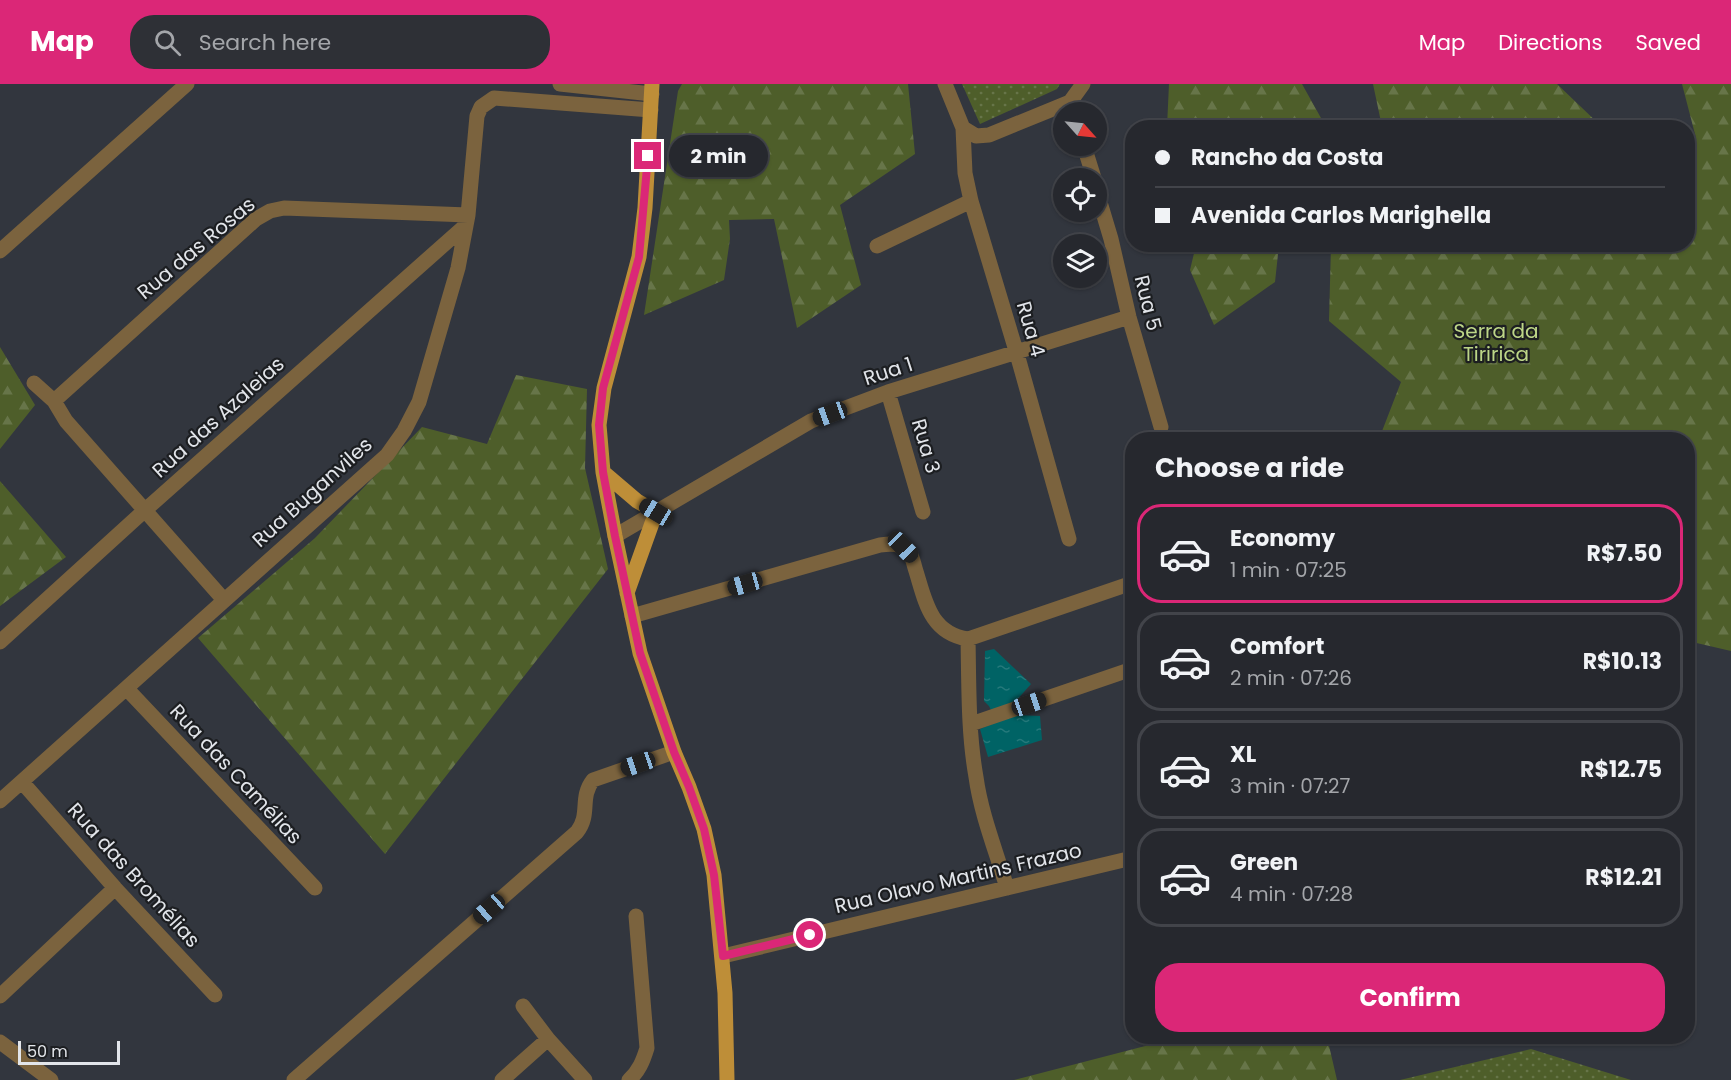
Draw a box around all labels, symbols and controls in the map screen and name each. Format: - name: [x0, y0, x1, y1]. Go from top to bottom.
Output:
- search box: [130, 15, 550, 69]
- text: Map: [30, 22, 94, 61]
- icon: search: [151, 26, 184, 59]
- text: Search here: [199, 27, 331, 58]
- text: Map: [1419, 28, 1465, 57]
- text: Directions: [1498, 28, 1602, 57]
- text: Saved: [1635, 28, 1701, 57]
- north arrow: [1053, 102, 1107, 156]
- map controls: [1053, 102, 1107, 288]
- callout: 2 min: [669, 135, 768, 177]
- route end: [634, 142, 661, 169]
- text: 2 min: [690, 142, 747, 170]
- text: Rancho da Costa: [1191, 142, 1383, 173]
- button: locate: [1053, 168, 1107, 222]
- street label: Rua das Rosas: [131, 190, 261, 306]
- text: Avenida Carlos Marighella: [1191, 200, 1491, 231]
- button: layers: [1053, 234, 1107, 288]
- street label: Rua 5: [1128, 272, 1168, 334]
- street label: Rua 4: [1010, 298, 1052, 360]
- park label: Serra da Tiririca: [1454, 317, 1538, 368]
- street label: Rua das Azaleias: [146, 350, 290, 484]
- street label: Rua 1: [860, 350, 916, 392]
- car: [810, 399, 850, 429]
- street label: Rua 3: [905, 415, 947, 477]
- street label: Rua Buganviles: [246, 431, 378, 553]
- text: Choose a ride: [1155, 449, 1344, 486]
- car: [636, 495, 676, 529]
- text: Economy: [1230, 523, 1335, 554]
- icon: car: [1158, 527, 1212, 581]
- car: [884, 528, 922, 566]
- text: R$7.50: [1587, 538, 1662, 569]
- text: 1 min · 07:25: [1230, 556, 1347, 584]
- car: [725, 570, 765, 598]
- text: Comfort: [1230, 631, 1324, 662]
- icon: car: [1158, 635, 1212, 689]
- text: R$10.13: [1583, 646, 1662, 677]
- text: 2 min · 07:26: [1230, 664, 1352, 692]
- car: [1009, 690, 1049, 718]
- street label: Rua das Camélias: [164, 698, 308, 850]
- text: XL: [1230, 739, 1256, 770]
- icon: car: [1158, 743, 1212, 797]
- car: [618, 750, 658, 778]
- text: R$12.75: [1580, 754, 1662, 785]
- text: 3 min · 07:27: [1230, 772, 1351, 800]
- street label: Rua das Bromélias: [61, 797, 207, 953]
- street label: Rua Olavo Martins Frazao: [832, 836, 1084, 920]
- text: Green: [1230, 847, 1298, 878]
- icon: car: [1158, 851, 1212, 905]
- text: R$12.21: [1585, 862, 1662, 893]
- text: 4 min · 07:28: [1230, 880, 1353, 908]
- car: [470, 890, 508, 928]
- route start: [796, 921, 823, 948]
- button: Confirm: [1155, 963, 1665, 1032]
- scale bar: [18, 1038, 120, 1066]
- text: 50 m: [27, 1040, 68, 1063]

